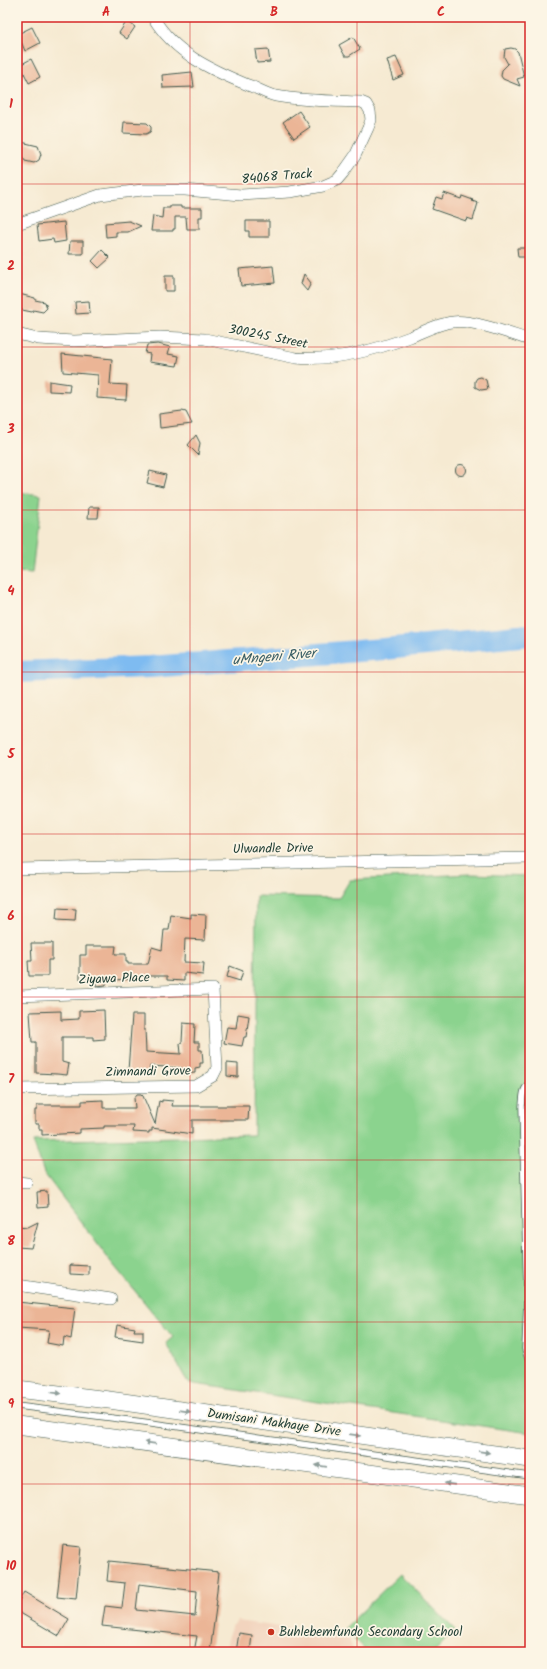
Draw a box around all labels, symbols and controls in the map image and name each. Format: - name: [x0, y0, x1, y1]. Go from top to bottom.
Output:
- text: A: [102, 2, 110, 23]
- text: B: [270, 2, 278, 23]
- text: C: [437, 2, 445, 23]
- text: 1: [9, 94, 13, 115]
- street label: 84068 Track: [241, 163, 314, 191]
- text: 2: [7, 256, 15, 277]
- street label: 300245 Street: [227, 319, 310, 355]
- text: 3: [6, 419, 15, 440]
- text: 4: [7, 581, 15, 602]
- water label: uMngeni River: [232, 642, 320, 672]
- text: 5: [7, 744, 16, 765]
- street label: Ulwandle Drive: [233, 838, 314, 860]
- text: 6: [7, 906, 15, 927]
- street label: Ziyawa Place: [78, 967, 150, 991]
- street label: Zimnandi Grove: [105, 1061, 191, 1083]
- text: 7: [8, 1069, 15, 1090]
- text: 8: [7, 1231, 15, 1252]
- one-way arrow: [50, 1390, 62, 1396]
- text: 9: [8, 1394, 15, 1415]
- street label: Dumisani Makhaye Drive: [206, 1403, 342, 1443]
- one-way arrow: [178, 1408, 191, 1414]
- one-way arrow: [349, 1432, 361, 1438]
- one-way arrow: [144, 1440, 157, 1446]
- one-way arrow: [478, 1449, 490, 1455]
- one-way arrow: [315, 1463, 327, 1470]
- one-way arrow: [444, 1481, 456, 1487]
- text: 10: [6, 1556, 17, 1577]
- place label: Buhlebemfundo Secondary School: [279, 1622, 462, 1643]
- marker: Buhlebemfundo Secondary School: [266, 1627, 276, 1637]

